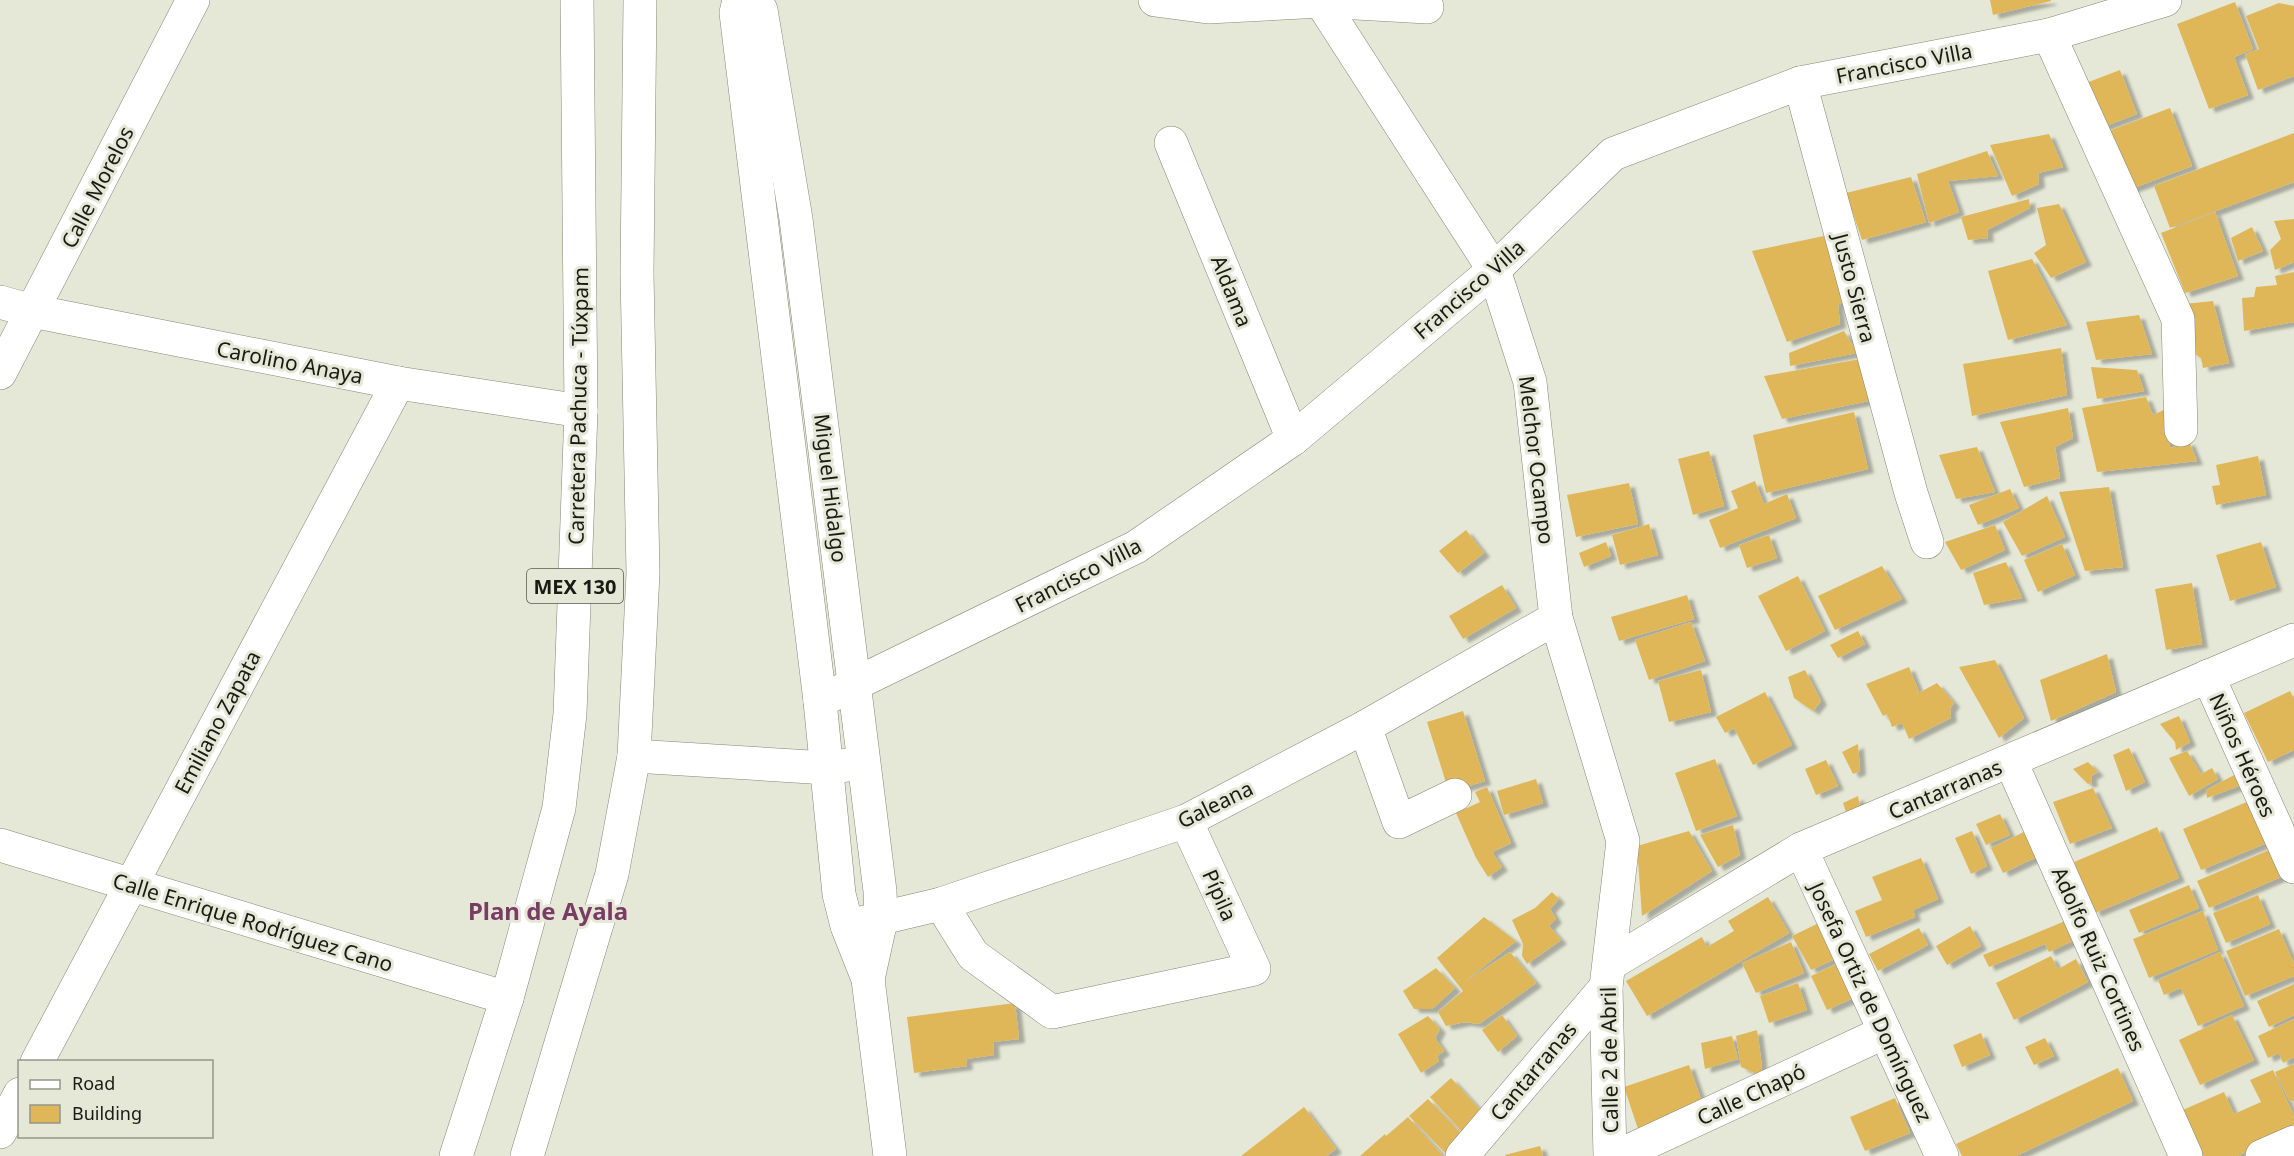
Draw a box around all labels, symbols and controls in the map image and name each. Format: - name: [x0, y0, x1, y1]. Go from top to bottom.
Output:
- street label: Francisco Villa: [1833, 36, 1975, 90]
- street label: Calle Morelos: [54, 121, 140, 253]
- street label: Justo Sierra: [1826, 228, 1883, 346]
- street label: Francisco Villa: [1408, 233, 1530, 345]
- street label: Aldama: [1205, 251, 1259, 331]
- street label: Carretera Pachuca - Túxpam: [562, 267, 594, 545]
- street label: Carolino Anaya: [214, 334, 366, 390]
- street label: Melchor Ocampo: [1513, 374, 1561, 546]
- street label: Miguel Hidalgo: [808, 412, 854, 564]
- street label: Francisco Villa: [1010, 531, 1146, 619]
- road number: MEX 130: [527, 569, 623, 603]
- street label: Emiliano Zapata: [167, 646, 267, 798]
- street label: Niños Héroes: [2203, 689, 2283, 821]
- street label: Cantarranas: [1884, 752, 2006, 826]
- street label: Galeana: [1173, 774, 1257, 834]
- street label: Adolfo Ruiz Cortines: [2046, 862, 2152, 1056]
- street label: Pípila: [1196, 865, 1244, 925]
- street label: Calle Enrique Rodríguez Cano: [110, 866, 396, 978]
- street label: Josefa Ortiz de Domínguez: [1802, 876, 1939, 1127]
- district label: Plan de Ayala: [468, 894, 628, 927]
- street label: Calle 2 de Abril: [1594, 986, 1624, 1134]
- street label: Cantarranas: [1483, 1016, 1583, 1126]
- street label: Calle Chapó: [1692, 1057, 1810, 1131]
- legend: [18, 1060, 213, 1138]
- text: Road: [72, 1071, 115, 1095]
- text: Building: [72, 1101, 142, 1125]

